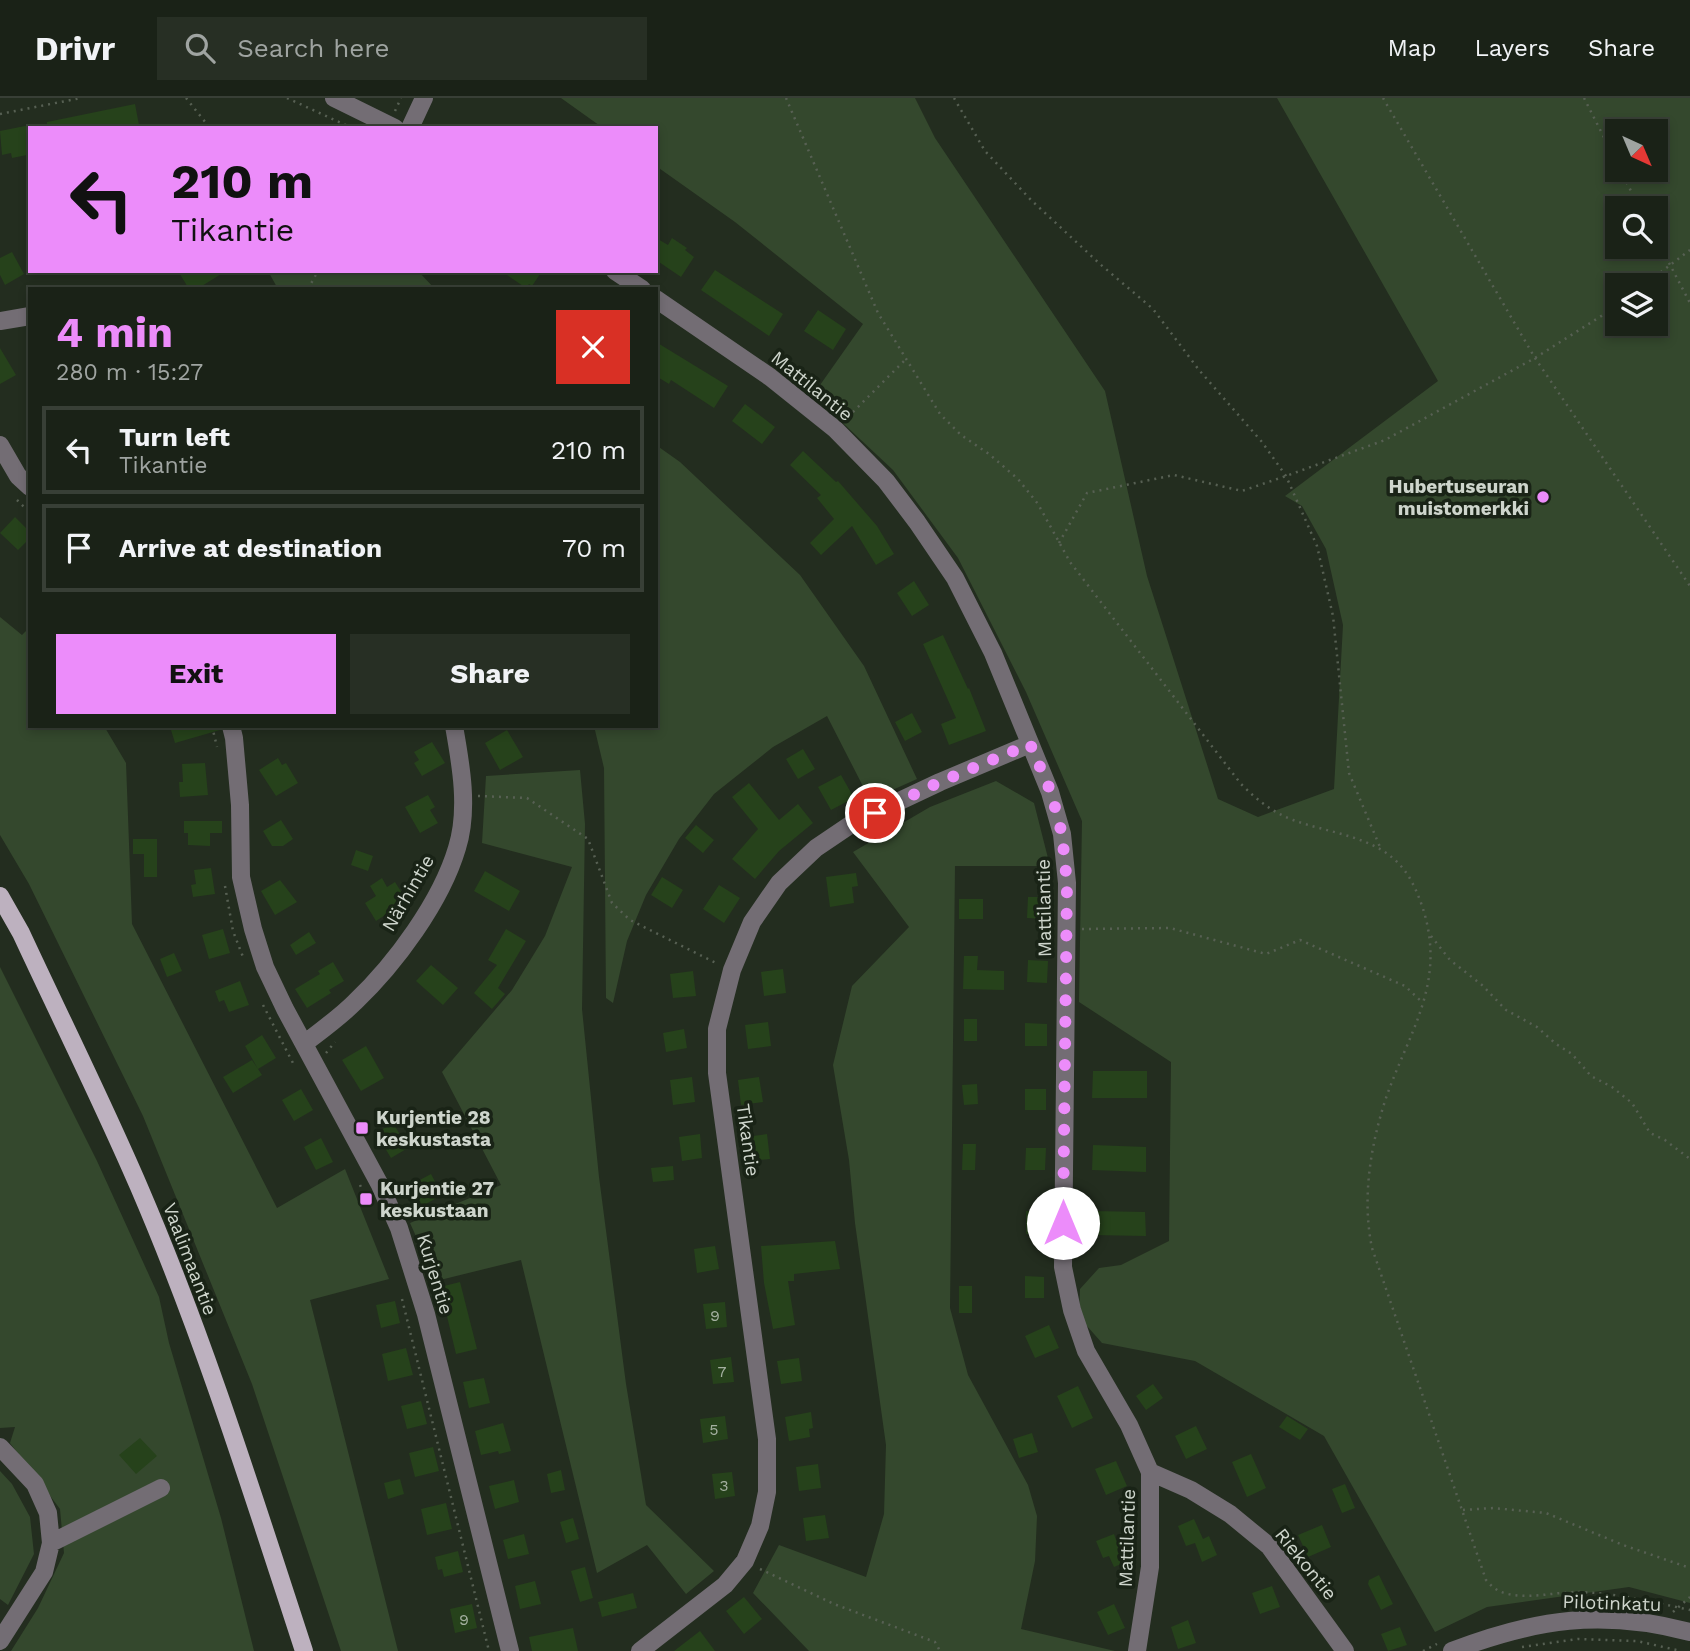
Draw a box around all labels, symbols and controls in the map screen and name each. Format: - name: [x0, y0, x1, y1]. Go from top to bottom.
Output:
- search box: [157, 17, 647, 80]
- text: Drivr: [35, 29, 115, 68]
- icon: search: [181, 29, 219, 67]
- text: Search here: [237, 33, 390, 63]
- text: Map: [1388, 34, 1436, 62]
- text: Layers: [1474, 34, 1550, 62]
- text: Share: [1588, 34, 1655, 62]
- north arrow: [1605, 119, 1668, 182]
- map controls: [1605, 119, 1668, 336]
- text: 210 m: [171, 152, 313, 210]
- icon: left: [56, 154, 147, 245]
- button: search: [1605, 196, 1668, 259]
- text: Tikantie: [171, 211, 294, 249]
- button: layers: [1605, 273, 1668, 336]
- text: 4 min: [56, 308, 173, 357]
- button: close: [556, 310, 630, 384]
- street label: Mattilantie: [767, 346, 857, 426]
- text: 280 m · 15:27: [56, 359, 203, 386]
- text: Turn left: [119, 422, 230, 452]
- icon: left: [60, 431, 98, 469]
- text: 210 m: [551, 435, 626, 465]
- text: Tikantie: [119, 452, 208, 479]
- place label: Hubertuseuran muistomerkki: [1389, 475, 1529, 520]
- marker: Hubertuseuran muistomerkki: [1535, 489, 1551, 505]
- icon: arrive: [60, 529, 98, 567]
- text: Arrive at destination: [119, 533, 382, 563]
- text: 70 m: [562, 533, 626, 563]
- button: Exit: [56, 634, 336, 714]
- button: Share: [350, 634, 630, 714]
- pin: [845, 783, 905, 843]
- icon: arrive: [856, 794, 894, 832]
- street label: Närhintie: [377, 851, 439, 935]
- street label: Mattilantie: [1032, 859, 1056, 957]
- street label: Tikantie: [732, 1102, 764, 1178]
- place label: Kurjentie 28 keskustasta: [376, 1106, 491, 1151]
- marker: Kurjentie 28 keskustasta: [354, 1120, 370, 1136]
- place label: Kurjentie 27 keskustaan: [380, 1177, 494, 1222]
- position arrow: [1026, 1186, 1100, 1260]
- marker: Kurjentie 27 keskustaan: [358, 1191, 374, 1207]
- street label: Vaalimaantie: [158, 1199, 222, 1319]
- street label: Kurjentie: [412, 1231, 458, 1317]
- house number: 9: [710, 1306, 720, 1325]
- house number: 7: [718, 1362, 727, 1381]
- house number: 5: [709, 1420, 719, 1439]
- house number: 3: [719, 1476, 729, 1495]
- street label: Mattilantie: [1114, 1488, 1140, 1588]
- street label: Riekontie: [1270, 1523, 1342, 1605]
- street label: Pilotinkatu: [1562, 1590, 1662, 1616]
- house number: 9: [459, 1610, 469, 1629]

